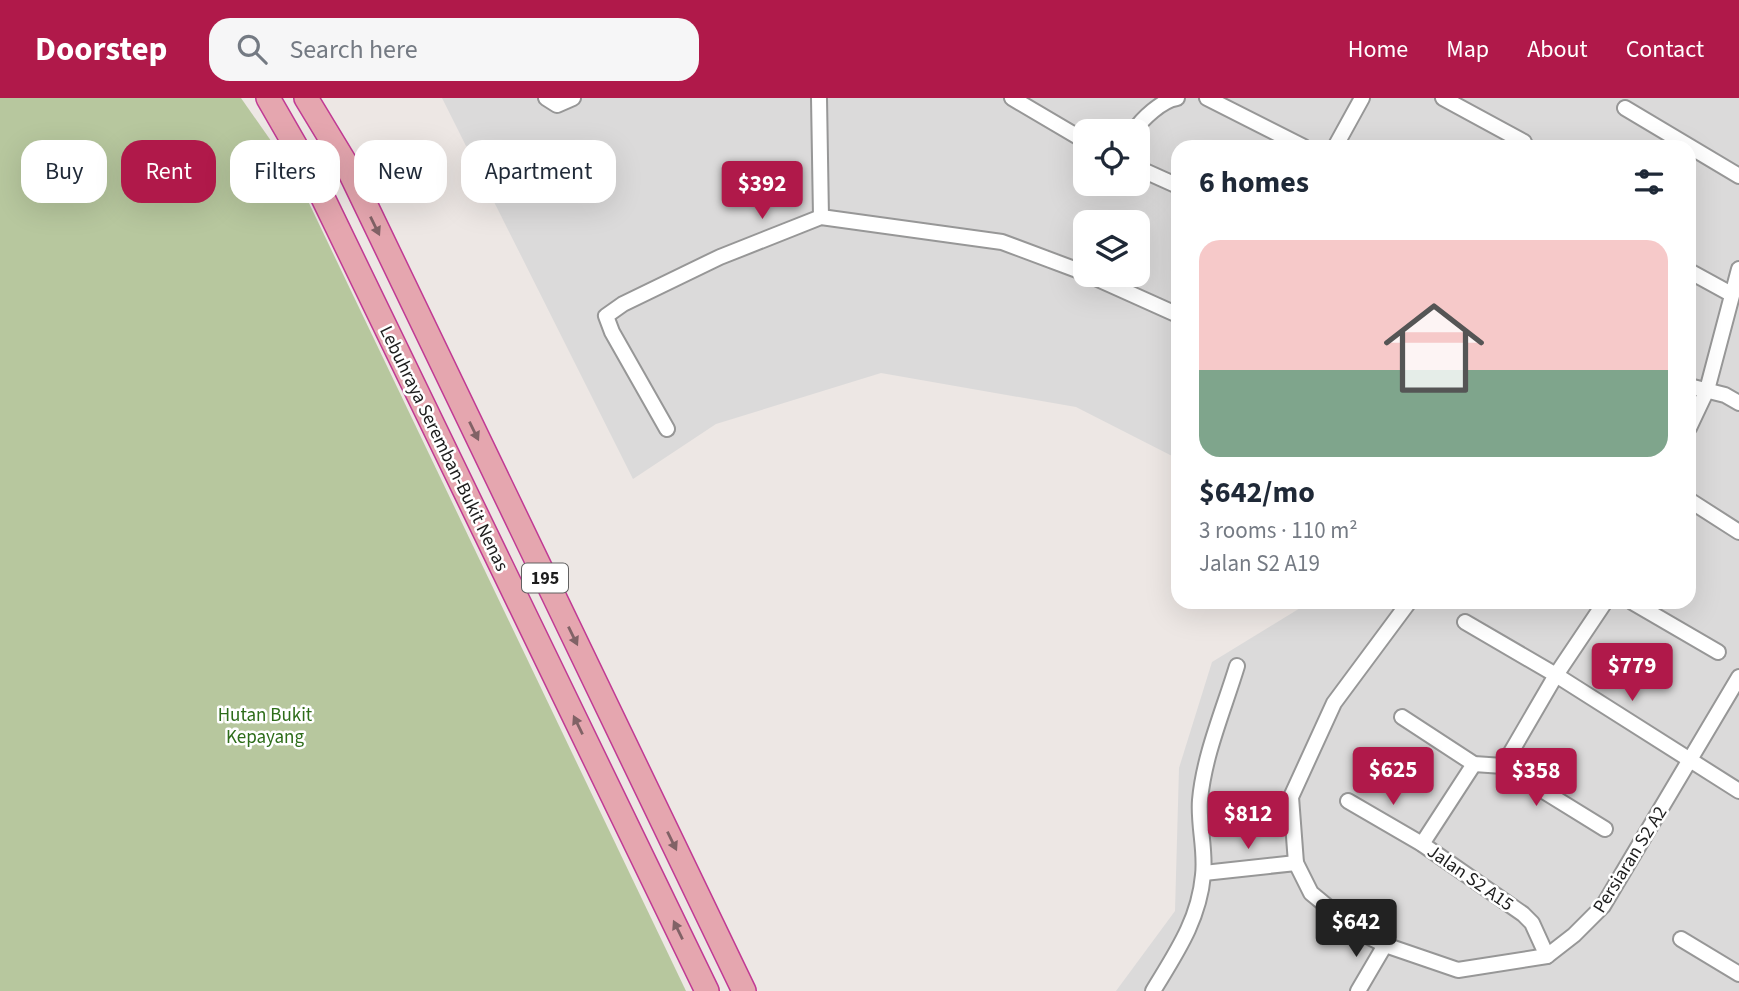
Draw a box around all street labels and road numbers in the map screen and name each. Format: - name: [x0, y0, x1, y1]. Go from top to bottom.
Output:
- street label: Lebuhraya Seremban-Bukit Nenas: [372, 321, 515, 576]
- road number: 195: [522, 564, 568, 592]
- street label: Persiaran S2 A2: [1587, 801, 1674, 918]
- street label: Jalan S2 A15: [1421, 839, 1519, 918]

